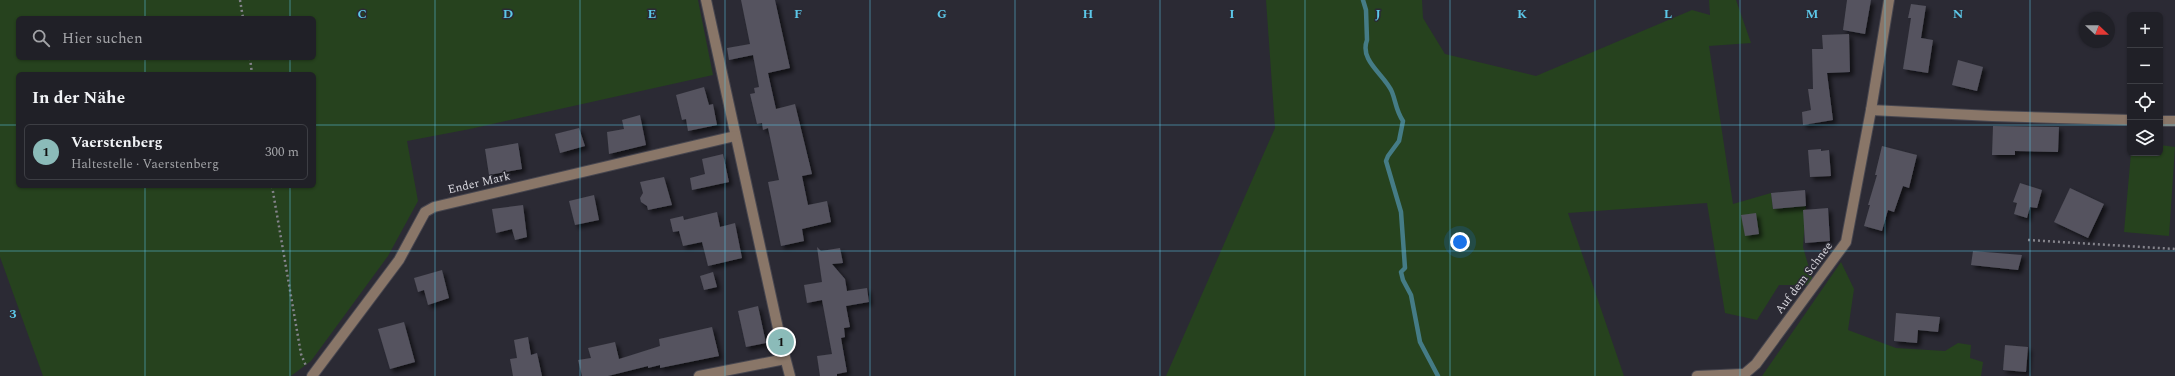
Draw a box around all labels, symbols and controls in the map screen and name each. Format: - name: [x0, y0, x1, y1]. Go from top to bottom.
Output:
- text: C: [357, 4, 367, 24]
- text: D: [503, 4, 513, 24]
- text: E: [648, 4, 657, 24]
- text: F: [794, 4, 802, 24]
- text: G: [937, 4, 947, 24]
- text: H: [1083, 4, 1094, 24]
- text: I: [1229, 4, 1235, 24]
- text: J: [1375, 4, 1381, 24]
- text: K: [1517, 4, 1527, 24]
- text: L: [1664, 4, 1672, 24]
- text: M: [1806, 4, 1819, 24]
- text: N: [1953, 4, 1964, 24]
- north arrow: [2079, 12, 2115, 48]
- map controls: [2127, 12, 2163, 156]
- button: +: [2127, 12, 2163, 48]
- search box: [16, 16, 316, 60]
- icon: search: [30, 27, 52, 49]
- text: Hier suchen: [62, 27, 143, 50]
- button: −: [2127, 48, 2163, 84]
- button: locate: [2127, 84, 2163, 120]
- text: In der Nähe: [32, 85, 125, 111]
- button: layers: [2127, 120, 2163, 156]
- text: Vaerstenberg: [71, 131, 163, 154]
- text: 1: [42, 142, 50, 162]
- text: 300 m: [265, 142, 299, 162]
- text: Haltestelle · Vaerstenberg: [71, 154, 219, 174]
- street label: Ender Mark: [446, 166, 513, 199]
- your location: [1450, 232, 1470, 252]
- street label: Auf dem Schnee: [1770, 238, 1838, 318]
- text: 3: [9, 304, 17, 324]
- pin: 1: [768, 327, 794, 357]

